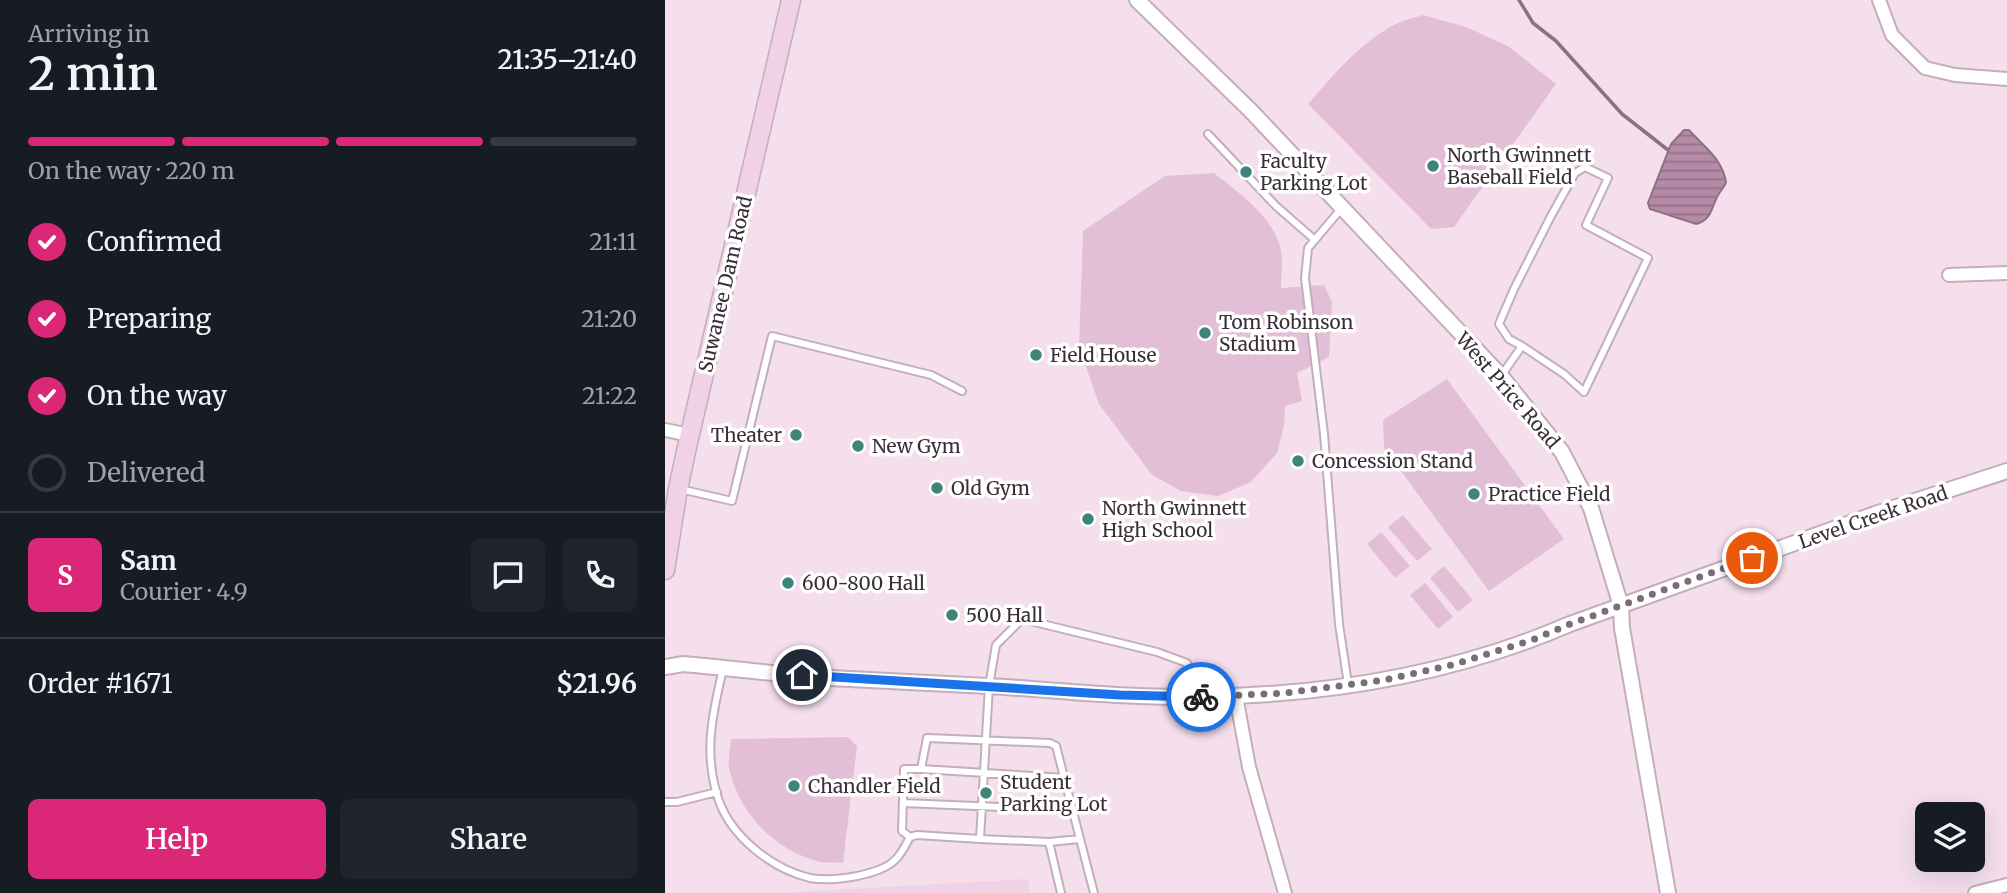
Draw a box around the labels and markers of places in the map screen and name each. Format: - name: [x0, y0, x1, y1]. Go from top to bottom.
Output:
- place label: North Gwinnett Baseball Field: [1447, 143, 1592, 189]
- place label: Faculty Parking Lot: [1260, 149, 1368, 195]
- marker: North Gwinnett Baseball Field: [1425, 158, 1441, 174]
- marker: Faculty Parking Lot: [1238, 164, 1254, 180]
- place label: Tom Robinson Stadium: [1219, 310, 1354, 356]
- marker: Tom Robinson Stadium: [1197, 325, 1213, 341]
- place label: Field House: [1050, 343, 1156, 367]
- marker: Field House: [1028, 347, 1044, 363]
- place label: Theater: [711, 423, 782, 447]
- marker: Theater: [788, 427, 804, 443]
- place label: New Gym: [872, 434, 961, 458]
- marker: New Gym: [850, 438, 866, 454]
- place label: Concession Stand: [1312, 449, 1473, 473]
- marker: Concession Stand: [1290, 453, 1306, 469]
- place label: Old Gym: [951, 476, 1030, 500]
- marker: Old Gym: [929, 480, 945, 496]
- place label: Practice Field: [1488, 482, 1611, 506]
- marker: Practice Field: [1466, 486, 1482, 502]
- place label: North Gwinnett High School: [1102, 496, 1247, 542]
- marker: North Gwinnett High School: [1080, 511, 1096, 527]
- pin: [1722, 528, 1782, 588]
- place label: 600-800 Hall: [802, 571, 925, 595]
- marker: 600-800 Hall: [780, 575, 796, 591]
- place label: 500 Hall: [966, 603, 1043, 627]
- marker: 500 Hall: [944, 607, 960, 623]
- pin: [772, 645, 832, 705]
- place label: Student Parking Lot: [1000, 770, 1108, 816]
- place label: Chandler Field: [808, 774, 941, 798]
- marker: Chandler Field: [786, 778, 802, 794]
- marker: Student Parking Lot: [978, 785, 994, 801]

